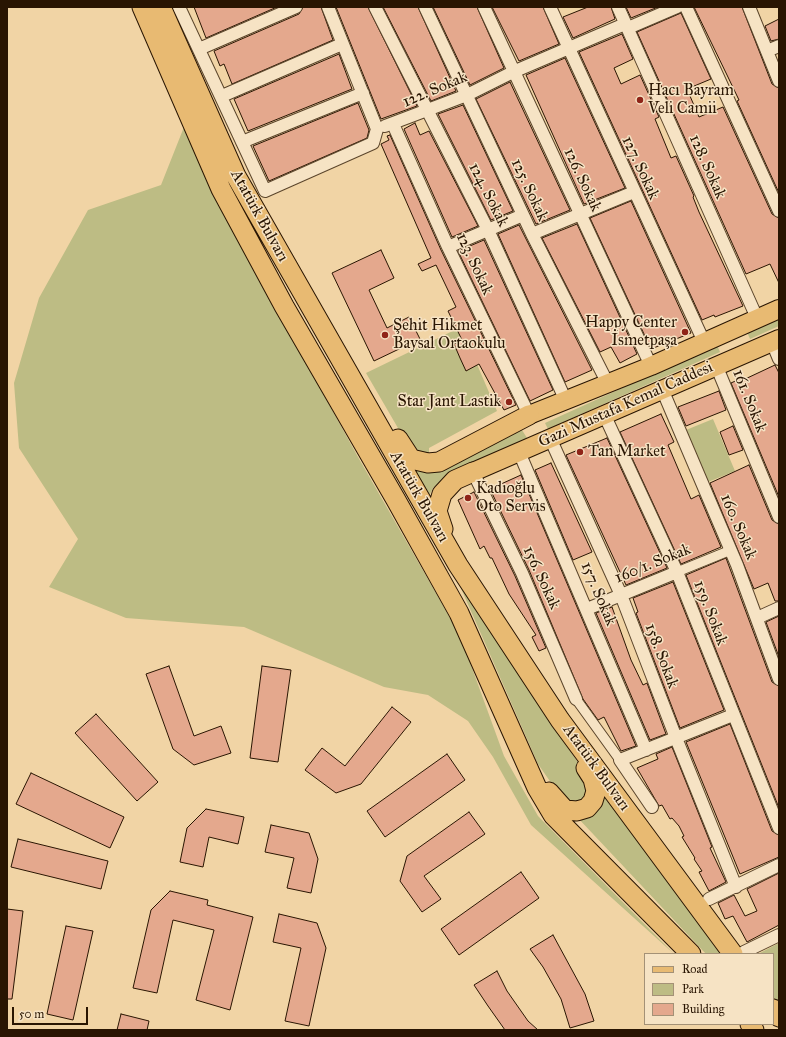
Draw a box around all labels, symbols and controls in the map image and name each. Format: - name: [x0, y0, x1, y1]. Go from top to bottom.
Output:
- street label: 122. Sokak: [400, 68, 470, 112]
- place label: Hacı Bayram Veli Camii: [648, 81, 734, 119]
- marker: Hacı Bayram Veli Camii: [635, 95, 645, 105]
- street label: 128. Sokak: [684, 132, 730, 202]
- street label: 127. Sokak: [617, 133, 663, 203]
- street label: 126. Sokak: [559, 145, 605, 215]
- street label: 125. Sokak: [506, 156, 552, 224]
- street label: 124. Sokak: [464, 160, 512, 230]
- street label: Atatürk Bulvarı: [226, 167, 292, 265]
- street label: 123. Sokak: [451, 230, 497, 298]
- place label: Happy Center İsmetpaşa: [585, 313, 677, 351]
- place label: Şehit Hikmet Baysal Ortaokulu: [393, 316, 505, 354]
- marker: Happy Center İsmetpaşa: [680, 327, 690, 337]
- marker: Şehit Hikmet Baysal Ortaokulu: [380, 330, 390, 340]
- street label: Gazi Mustafa Kemal Caddesi: [536, 358, 716, 452]
- street label: 161. Sokak: [728, 367, 770, 435]
- place label: Star Jant Lastik: [397, 392, 501, 412]
- marker: Star Jant Lastik: [504, 397, 514, 407]
- place label: Tan Market: [588, 442, 666, 462]
- marker: Tan Market: [575, 447, 585, 457]
- street label: Atatürk Bulvarı: [385, 448, 453, 546]
- place label: Kadıoğlu Oto Servis: [476, 479, 546, 517]
- street label: 160. Sokak: [716, 491, 760, 563]
- marker: Kadıoğlu Oto Servis: [463, 493, 473, 503]
- street label: 160/1. Sokak: [612, 540, 694, 588]
- street label: 156. Sokak: [518, 543, 564, 613]
- street label: 157. Sokak: [576, 559, 620, 629]
- street label: 159. Sokak: [689, 578, 731, 648]
- street label: 158. Sokak: [640, 621, 682, 691]
- street label: Atatürk Bulvarı: [558, 721, 634, 815]
- legend: [644, 953, 774, 1025]
- text: Road: [682, 962, 708, 976]
- text: Park: [682, 982, 704, 996]
- scale bar: [14, 999, 90, 1025]
- text: Building: [682, 1002, 724, 1016]
- text: 50 m: [19, 1007, 44, 1021]

